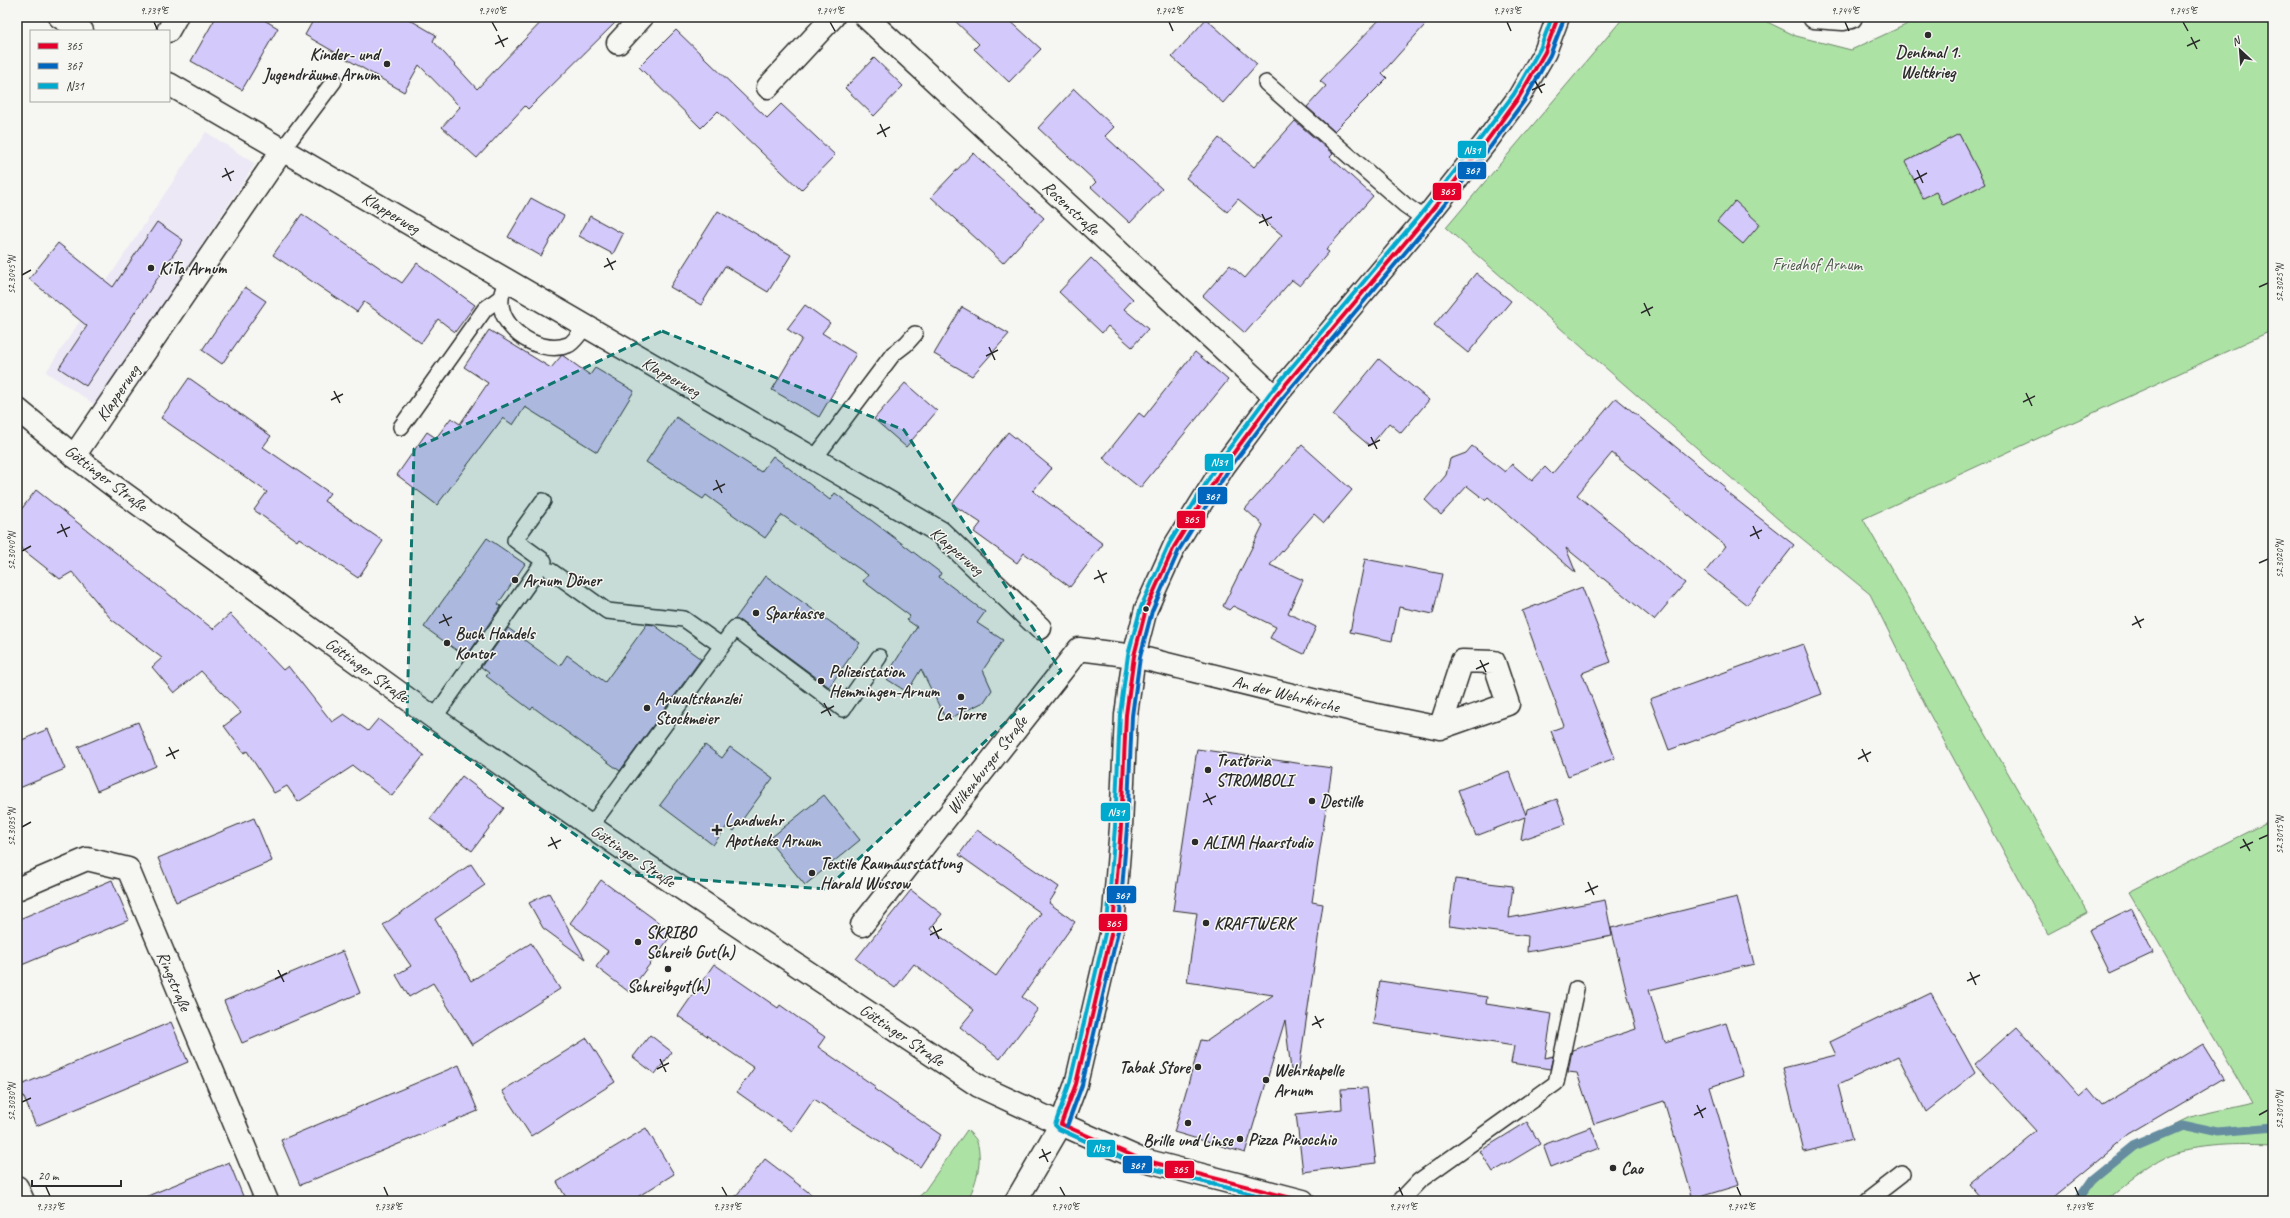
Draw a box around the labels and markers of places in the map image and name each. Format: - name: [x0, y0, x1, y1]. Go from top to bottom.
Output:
- marker: Denkmal 1. Weltkrieg: [1923, 30, 1933, 40]
- place label: Denkmal 1. Weltkrieg: [1896, 42, 1961, 83]
- place label: Kinder- und Jugendräume Arnum: [262, 44, 382, 85]
- marker: Kinder- und Jugendräume Arnum: [382, 59, 392, 69]
- place label: KiTa Arnum: [159, 258, 228, 279]
- marker: KiTa Arnum: [146, 263, 156, 273]
- place label: Arnum Döner: [523, 570, 603, 591]
- marker: Arnum Döner: [510, 575, 520, 585]
- place label: Sparkasse: [764, 603, 825, 624]
- unlabelled marker: [1141, 604, 1151, 614]
- marker: Sparkasse: [751, 608, 761, 618]
- place label: Buch Handels Kontor: [455, 623, 536, 664]
- marker: Buch Handels Kontor: [442, 638, 452, 648]
- place label: Polizeistation Hemmingen-Arnum: [829, 661, 941, 702]
- marker: Polizeistation Hemmingen-Arnum: [816, 676, 826, 686]
- place label: Anwaltskanzlei Stockmeier: [655, 688, 743, 729]
- marker: La Torre: [956, 692, 966, 702]
- marker: Anwaltskanzlei Stockmeier: [642, 703, 652, 713]
- place label: La Torre: [936, 704, 987, 725]
- place label: Trattoria STROMBOLI: [1216, 750, 1297, 791]
- marker: Trattoria STROMBOLI: [1203, 765, 1213, 775]
- place label: Destille: [1320, 791, 1364, 812]
- marker: Destille: [1307, 796, 1317, 806]
- place label: Landwehr Apotheke Arnum: [725, 810, 821, 851]
- marker: Landwehr Apotheke Arnum: [712, 825, 722, 835]
- place label: ALINA Haarstudio: [1203, 832, 1315, 853]
- marker: ALINA Haarstudio: [1190, 837, 1200, 847]
- place label: Textile Raumausstattung Harald Wussow: [820, 853, 963, 894]
- marker: Textile Raumausstattung Harald Wussow: [807, 868, 817, 878]
- place label: KRAFTWERK: [1214, 913, 1297, 934]
- marker: KRAFTWERK: [1201, 918, 1211, 928]
- place label: SKRIBO Schreib Gut(h): [646, 922, 736, 963]
- marker: SKRIBO Schreib Gut(h): [633, 937, 643, 947]
- marker: Schreibgut(h): [663, 964, 673, 974]
- place label: Schreibgut(h): [627, 976, 710, 997]
- place label: Tabak Store: [1119, 1057, 1192, 1078]
- place label: Wehrkapelle Arnum: [1274, 1060, 1346, 1101]
- marker: Tabak Store: [1193, 1062, 1203, 1072]
- marker: Wehrkapelle Arnum: [1261, 1075, 1271, 1085]
- marker: Brille und Linse: [1183, 1118, 1193, 1128]
- place label: Pizza Pinocchio: [1248, 1129, 1338, 1150]
- place label: Brille und Linse: [1143, 1130, 1234, 1151]
- marker: Pizza Pinocchio: [1235, 1134, 1245, 1144]
- place label: Cao: [1621, 1158, 1645, 1179]
- marker: Cao: [1608, 1163, 1618, 1173]

